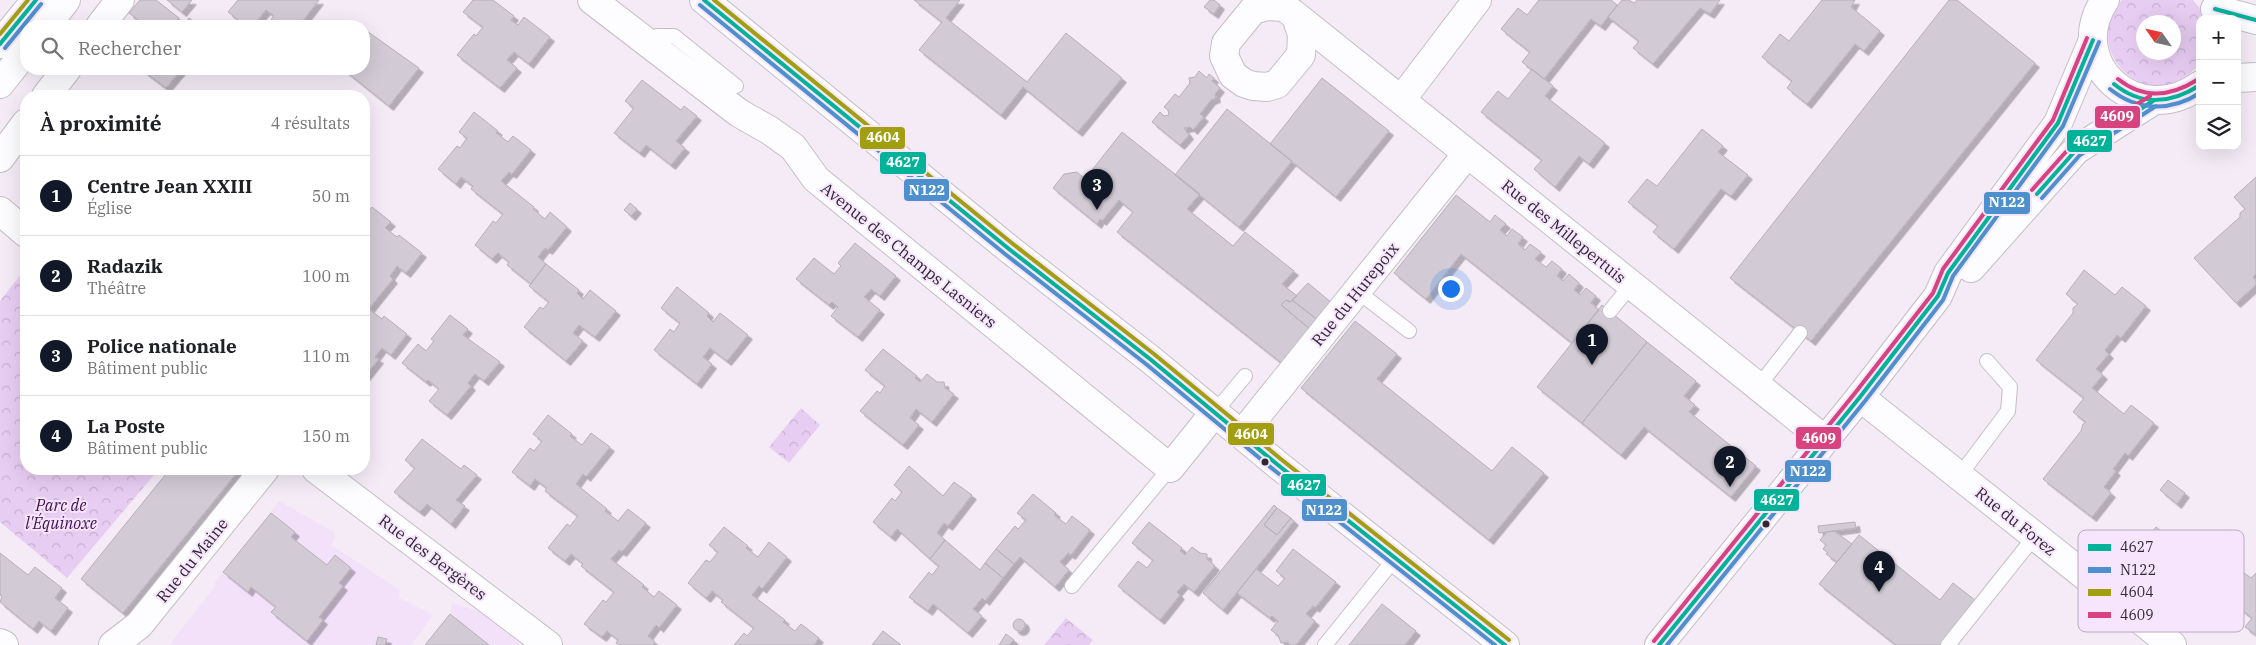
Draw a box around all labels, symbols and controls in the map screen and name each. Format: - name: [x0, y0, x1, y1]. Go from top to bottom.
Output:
- north arrow: [2136, 15, 2181, 60]
- map controls: [2196, 15, 2241, 150]
- button: +: [2196, 15, 2241, 60]
- search box: [20, 20, 370, 75]
- icon: search: [38, 34, 66, 62]
- text: Rechercher: [78, 36, 181, 60]
- button: −: [2196, 60, 2241, 105]
- line badge: 4609: [2094, 105, 2141, 129]
- button: layers: [2196, 105, 2241, 150]
- text: 4609: [2100, 107, 2134, 125]
- text: À proximité: [40, 109, 162, 137]
- text: 4 résultats: [271, 113, 350, 133]
- line badge: 4604: [859, 126, 906, 150]
- text: 4604: [866, 128, 900, 146]
- line badge: 4627: [2066, 129, 2113, 153]
- text: 4627: [2073, 132, 2107, 150]
- line badge: 4627: [879, 151, 927, 175]
- text: 4627: [886, 153, 920, 171]
- pin: 3: [1081, 169, 1113, 210]
- text: Centre Jean XXIII: [87, 174, 252, 198]
- street label: Rue des Millepertuis: [1498, 175, 1630, 287]
- street label: Avenue des Champs Lasniers: [817, 178, 1001, 332]
- line badge: N122: [903, 178, 950, 202]
- text: N122: [909, 181, 945, 199]
- text: 1: [51, 186, 61, 206]
- text: 50 m: [312, 186, 350, 206]
- line badge: N122: [1983, 191, 2031, 215]
- text: N122: [1989, 193, 2025, 211]
- text: Église: [87, 198, 132, 218]
- street label: Rue du Hurepoix: [1307, 238, 1403, 350]
- text: Radazik: [87, 254, 163, 278]
- text: 2: [51, 266, 61, 286]
- text: 100 m: [302, 266, 350, 286]
- your location: [1438, 276, 1464, 302]
- text: Théâtre: [87, 278, 146, 298]
- pin: 1: [1576, 324, 1608, 365]
- text: Police nationale: [87, 334, 237, 358]
- text: 3: [51, 346, 61, 366]
- text: 110 m: [302, 346, 350, 366]
- text: Bâtiment public: [87, 358, 208, 378]
- text: La Poste: [87, 414, 165, 438]
- line badge: 4604: [1227, 422, 1275, 446]
- text: 4604: [1234, 425, 1268, 443]
- text: 4: [51, 426, 61, 446]
- text: 150 m: [302, 426, 350, 446]
- line badge: 4609: [1795, 426, 1842, 450]
- text: 4609: [1802, 429, 1836, 447]
- text: Bâtiment public: [87, 438, 208, 458]
- pin: 2: [1714, 446, 1746, 487]
- unlabelled marker: [1260, 457, 1270, 467]
- line badge: N122: [1784, 459, 1832, 483]
- text: N122: [1790, 462, 1826, 480]
- line badge: 4627: [1280, 473, 1327, 497]
- text: 4627: [1287, 476, 1321, 494]
- street label: Rue du Forez: [1971, 482, 2061, 560]
- line badge: 4627: [1753, 488, 1800, 512]
- text: 4627: [1760, 491, 1794, 509]
- park label: Parc de l'Équinoxe: [25, 495, 97, 533]
- line badge: N122: [1301, 498, 1348, 522]
- text: N122: [1306, 501, 1342, 519]
- street label: Rue des Bergères: [375, 510, 491, 604]
- street label: Rue du Maine: [152, 514, 232, 606]
- unlabelled marker: [1761, 519, 1771, 529]
- legend: [2078, 530, 2244, 632]
- text: 4627: [2120, 538, 2154, 556]
- pin: 4: [1863, 551, 1895, 592]
- text: N122: [2120, 561, 2156, 579]
- text: 4604: [2120, 583, 2154, 601]
- text: 4609: [2120, 606, 2154, 624]

